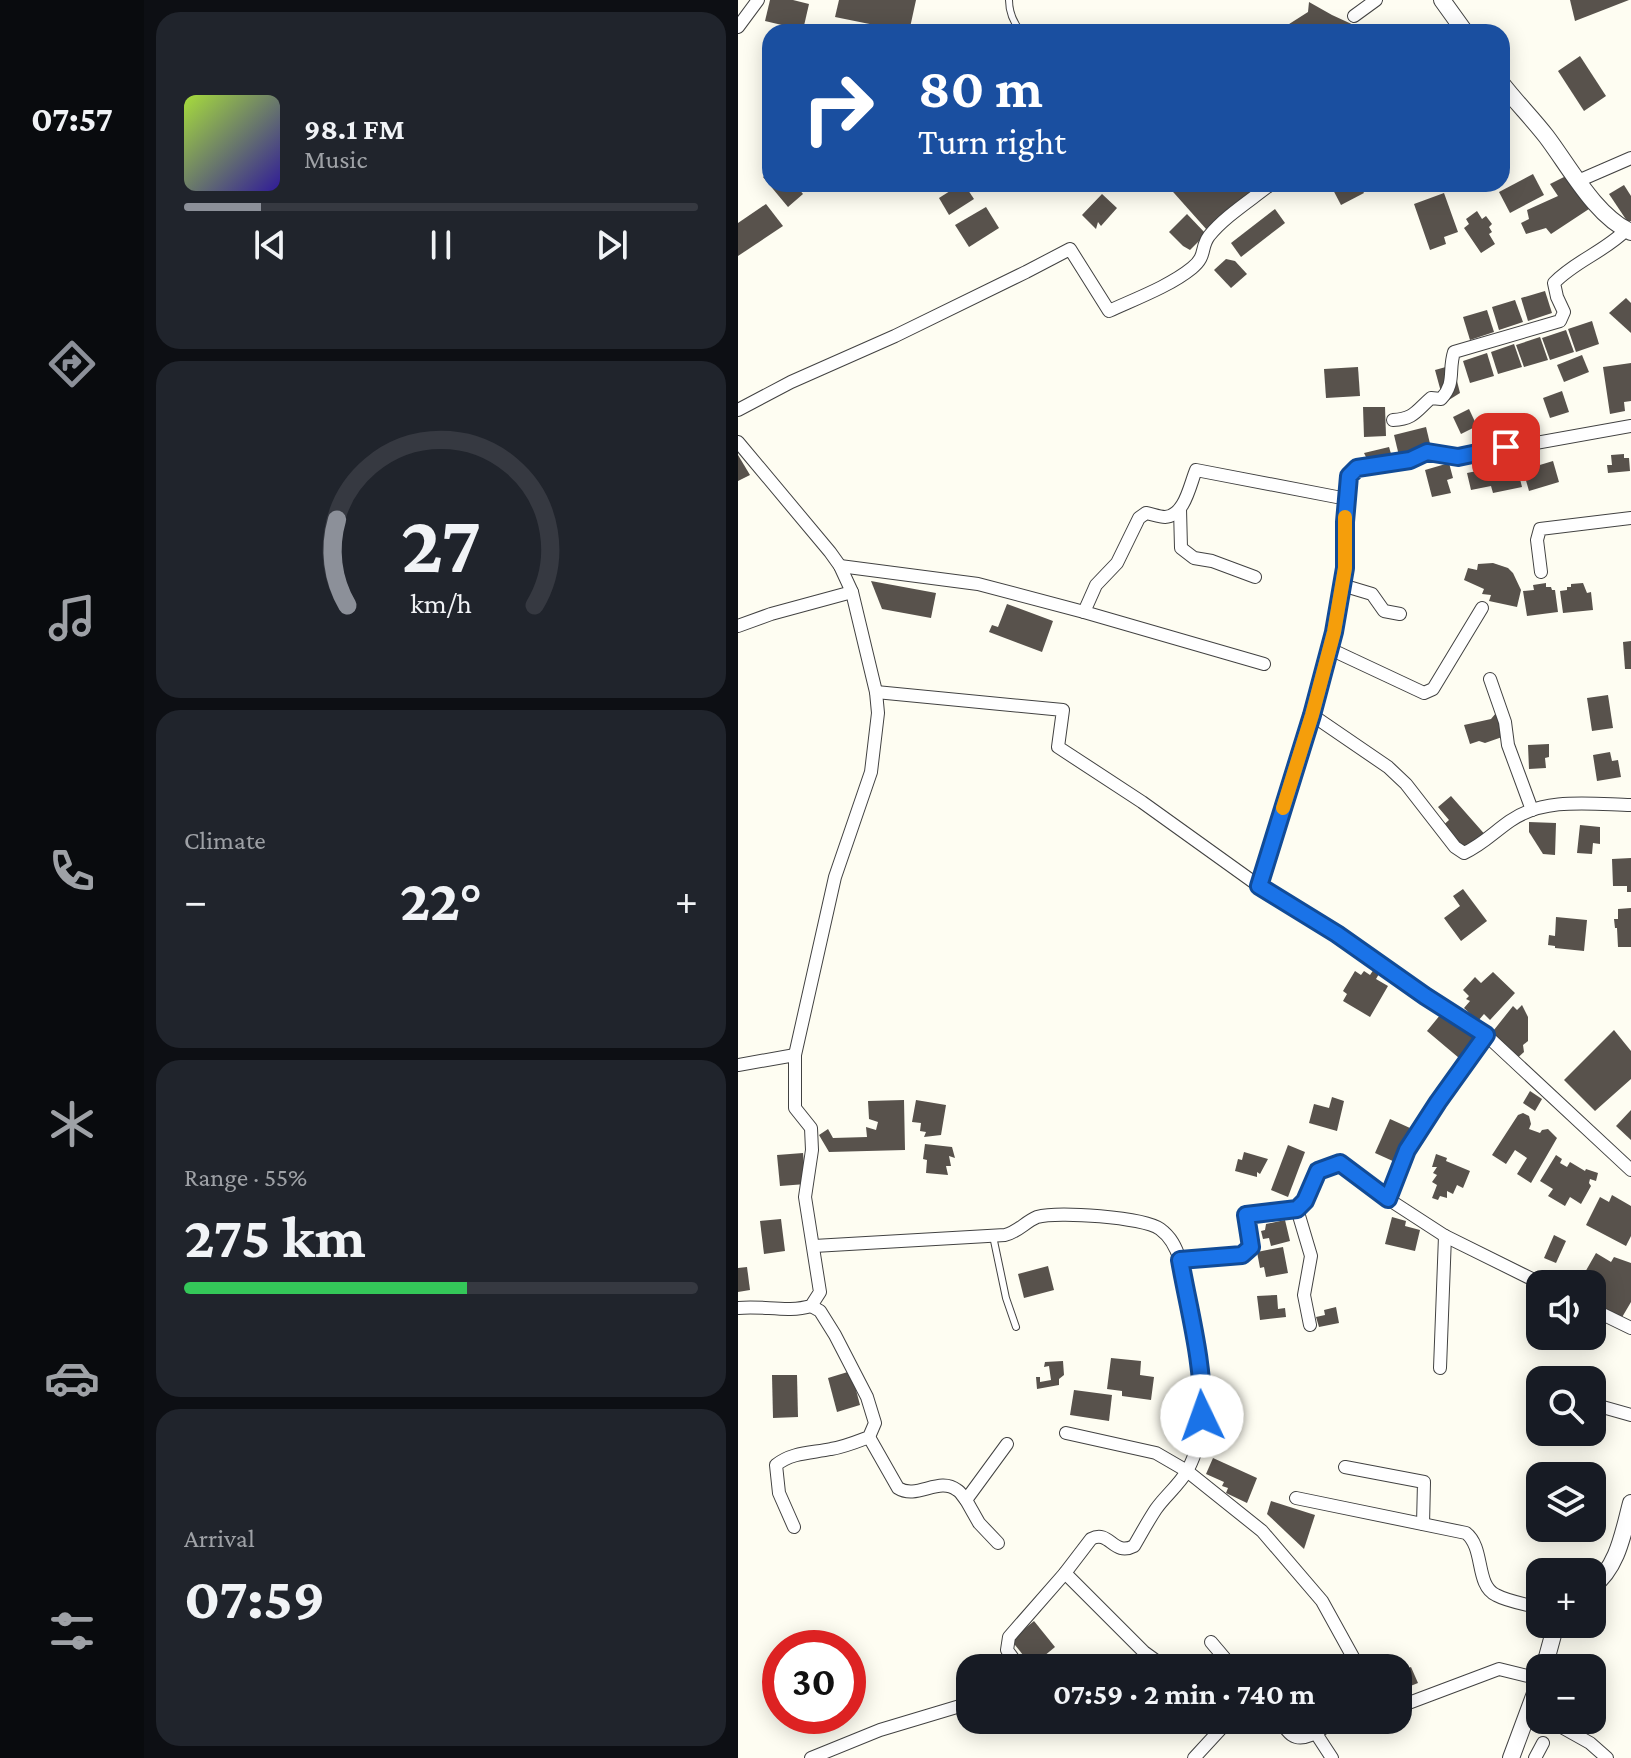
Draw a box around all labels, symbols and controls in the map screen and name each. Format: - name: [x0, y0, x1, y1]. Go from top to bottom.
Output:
- icon: right: [786, 56, 890, 160]
- text: 80 m: [918, 57, 1043, 119]
- text: 07:57: [31, 99, 113, 139]
- text: 98.1 FM: [304, 112, 405, 145]
- text: Turn right: [918, 122, 1066, 162]
- text: Music: [304, 145, 367, 174]
- icon: previous: [248, 223, 292, 267]
- icon: pause: [419, 223, 463, 267]
- icon: next: [590, 223, 634, 267]
- icon: directions: [44, 336, 100, 392]
- pin: [1472, 413, 1540, 481]
- icon: arrive: [1484, 425, 1528, 469]
- text: 27: [401, 496, 481, 589]
- text: km/h: [410, 587, 472, 619]
- icon: music: [44, 590, 100, 646]
- text: Climate: [184, 826, 266, 855]
- icon: phone: [44, 843, 100, 899]
- text: 22°: [400, 866, 482, 933]
- text: −: [184, 876, 207, 924]
- text: +: [675, 876, 698, 924]
- icon: climate: [44, 1096, 100, 1152]
- text: Range · 55%: [184, 1163, 307, 1192]
- text: 275 km: [184, 1203, 366, 1270]
- map controls: [1526, 1270, 1606, 1734]
- button: sound: [1526, 1270, 1606, 1350]
- icon: car: [44, 1350, 100, 1406]
- button: search: [1526, 1366, 1606, 1446]
- position arrow: [1160, 1374, 1244, 1458]
- button: layers: [1526, 1462, 1606, 1542]
- text: Arrival: [184, 1524, 255, 1553]
- button: +: [1526, 1558, 1606, 1638]
- text: 07:59: [184, 1564, 325, 1631]
- icon: filters: [44, 1603, 100, 1659]
- speed limit sign: 30: [762, 1630, 866, 1734]
- button: −: [1526, 1654, 1606, 1734]
- text: 07:59 · 2 min · 740 m: [1053, 1677, 1315, 1710]

